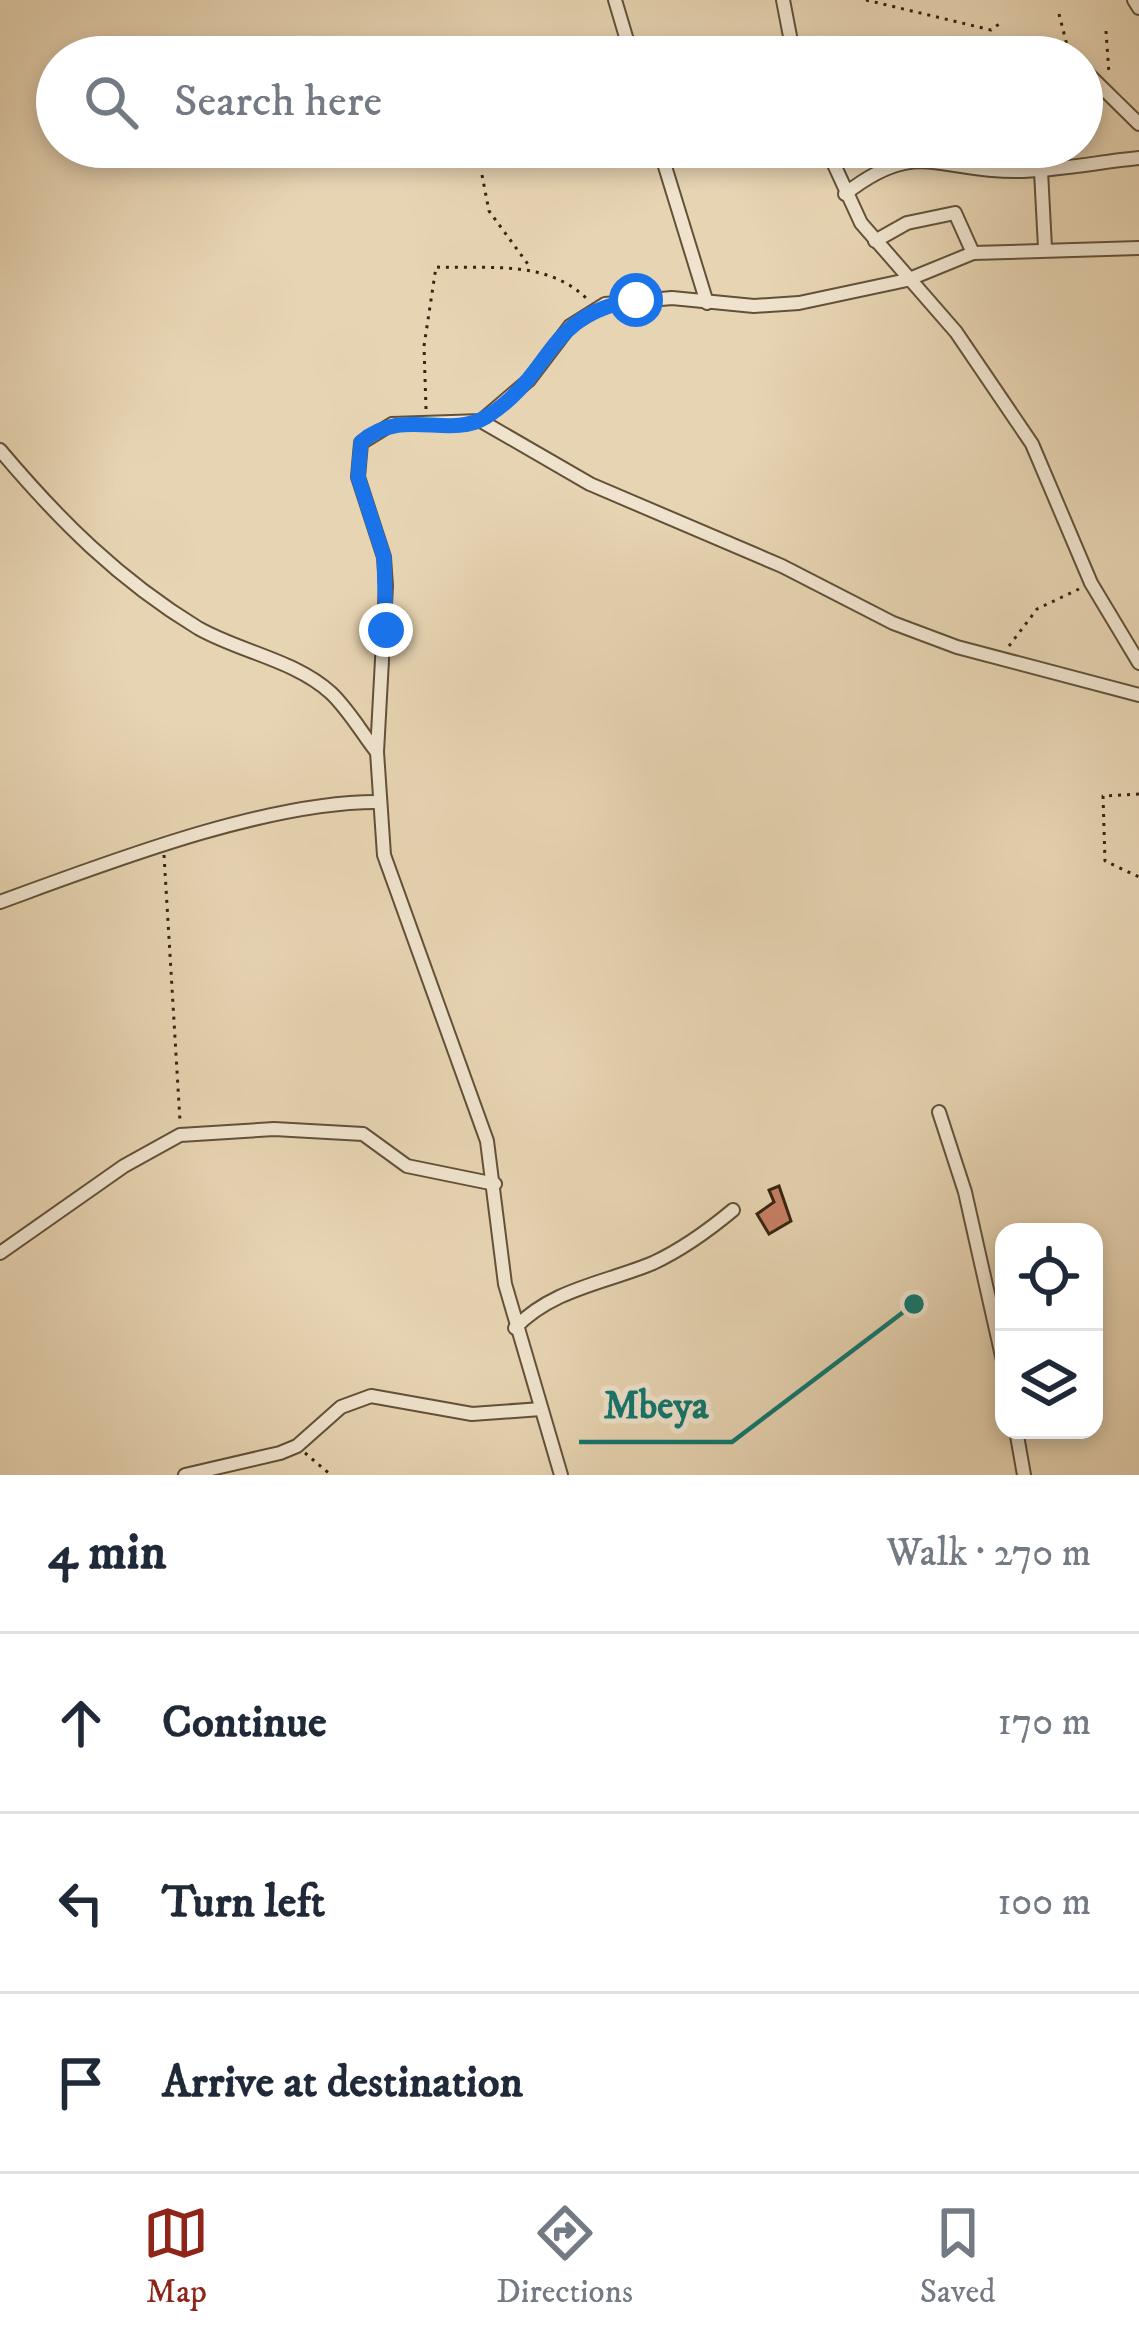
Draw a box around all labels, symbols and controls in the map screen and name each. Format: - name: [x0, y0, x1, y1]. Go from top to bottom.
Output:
- search box: [36, 36, 1103, 168]
- icon: search: [78, 69, 144, 135]
- text: Search here: [174, 74, 382, 130]
- route start: [609, 273, 663, 327]
- route end: [359, 603, 413, 657]
- map controls: [995, 1223, 1103, 1439]
- button: locate: [995, 1223, 1103, 1331]
- button: layers: [995, 1331, 1103, 1439]
- callout: Mbeya: [579, 1367, 732, 1442]
- text: Mbeya: [603, 1382, 709, 1431]
- text: 4 min: [48, 1521, 166, 1585]
- text: Walk · 270 m: [886, 1529, 1091, 1578]
- icon: ahead: [48, 1690, 114, 1756]
- text: Continue: [162, 1695, 327, 1751]
- text: 170 m: [997, 1698, 1091, 1747]
- icon: left: [48, 1870, 114, 1936]
- text: Turn left: [162, 1875, 325, 1931]
- text: 100 m: [997, 1878, 1091, 1927]
- icon: arrive: [48, 2050, 114, 2116]
- text: Arrive at destination: [162, 2055, 523, 2111]
- tab: Map: [143, 2200, 209, 2313]
- tab: Directions: [496, 2200, 633, 2313]
- tab: Saved: [920, 2200, 996, 2313]

